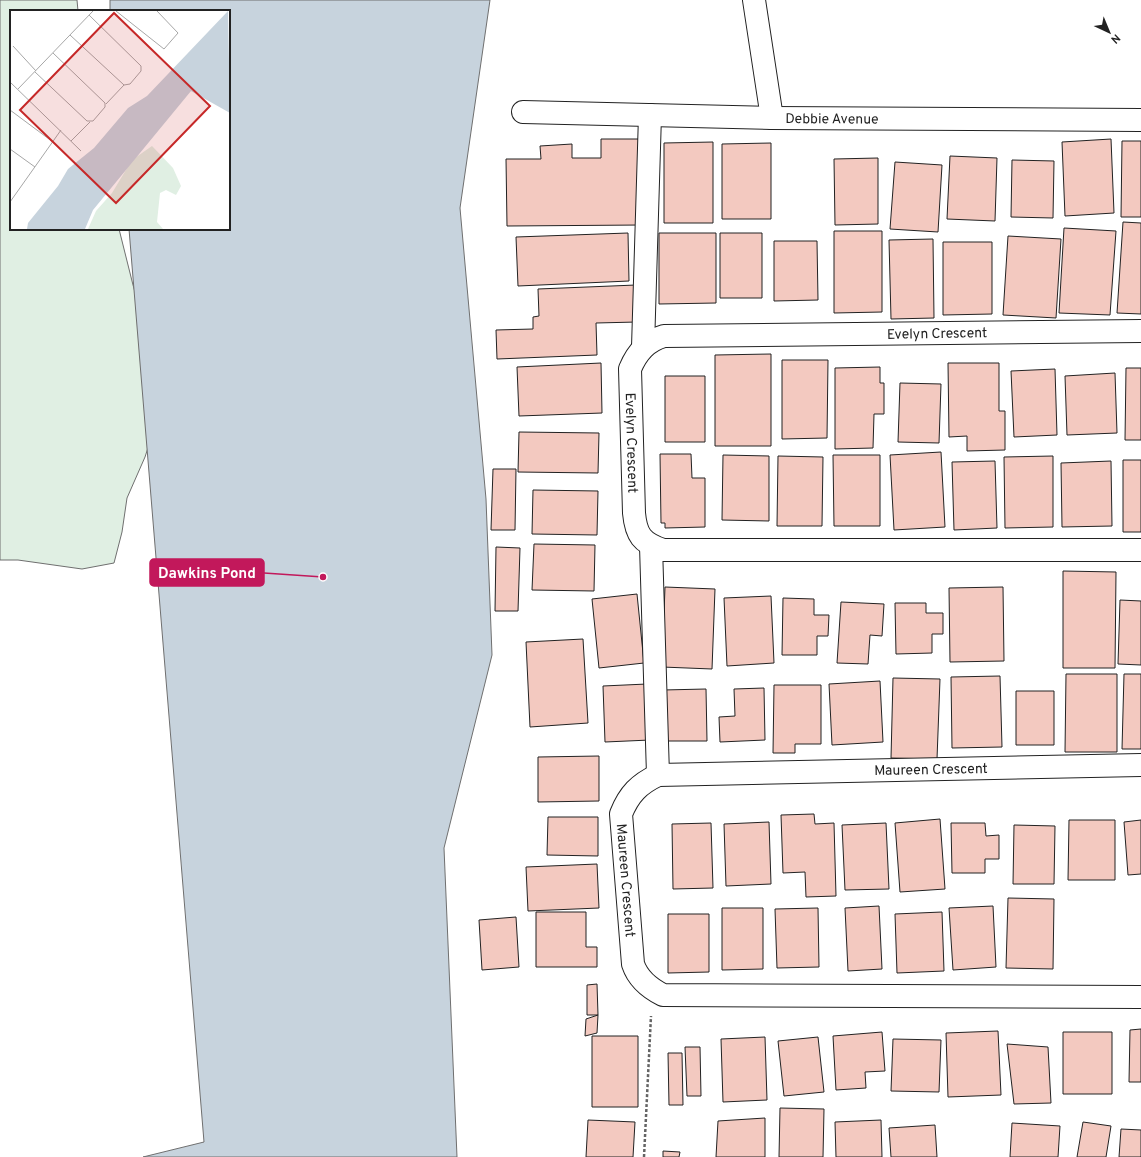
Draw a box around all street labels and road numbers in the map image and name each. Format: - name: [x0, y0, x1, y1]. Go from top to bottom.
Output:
- street label: Debbie Avenue: [785, 111, 879, 129]
- street label: Evelyn Crescent: [887, 325, 987, 344]
- street label: Evelyn Crescent: [621, 392, 640, 493]
- street label: Maureen Crescent: [874, 761, 988, 780]
- street label: Maureen Crescent: [612, 823, 638, 938]

